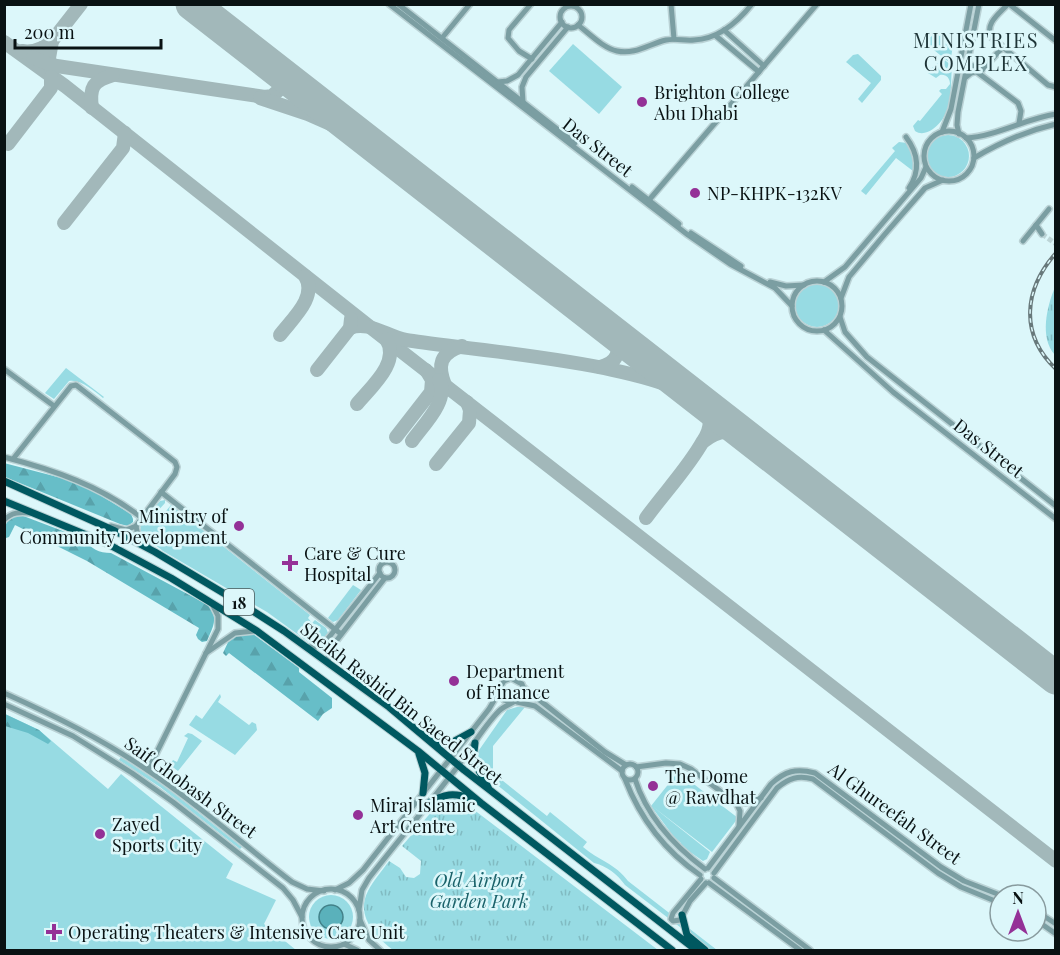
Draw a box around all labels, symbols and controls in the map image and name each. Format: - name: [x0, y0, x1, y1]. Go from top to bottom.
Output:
- scale bar: [15, 12, 160, 50]
- text: 200 m: [24, 20, 75, 44]
- district label: MINISTRIES COMPLEX: [913, 26, 1039, 76]
- place label: Brighton College Abu Dhabi: [653, 80, 790, 125]
- marker: Brighton College Abu Dhabi: [635, 95, 649, 109]
- street label: Das Street: [558, 112, 638, 182]
- place label: NP-KHPK-132KV: [707, 181, 842, 205]
- marker: NP-KHPK-132KV: [688, 186, 702, 200]
- street label: Das Street: [949, 413, 1029, 483]
- place label: Ministry of Community Development: [20, 504, 229, 549]
- marker: Ministry of Community Development: [232, 519, 246, 533]
- place label: Care & Cure Hospital: [304, 541, 406, 586]
- marker: Care & Cure Hospital: [281, 554, 299, 572]
- road number: 18: [224, 589, 254, 615]
- street label: Sheikh Rashid Bin Saeed Street: [296, 616, 509, 790]
- place label: Department of Finance: [466, 659, 565, 704]
- marker: Department of Finance: [447, 674, 461, 688]
- street label: Saif Ghobash Street: [120, 731, 262, 844]
- street label: Al Ghureefah Street: [823, 756, 967, 870]
- place label: The Dome @ Rawdhat: [665, 764, 757, 809]
- marker: The Dome @ Rawdhat: [646, 779, 660, 793]
- place label: Miraj Islamic Art Centre: [369, 793, 476, 838]
- marker: Miraj Islamic Art Centre: [351, 808, 365, 822]
- place label: Zayed Sports City: [112, 812, 202, 857]
- marker: Zayed Sports City: [93, 827, 107, 841]
- park label: Old Airport Garden Park: [430, 868, 528, 913]
- north arrow: [988, 883, 1048, 943]
- text: N: [1012, 887, 1024, 908]
- place label: Operating Theaters & Intensive Care Unit: [68, 920, 405, 944]
- marker: Operating Theaters & Intensive Care Unit: [45, 923, 63, 941]

